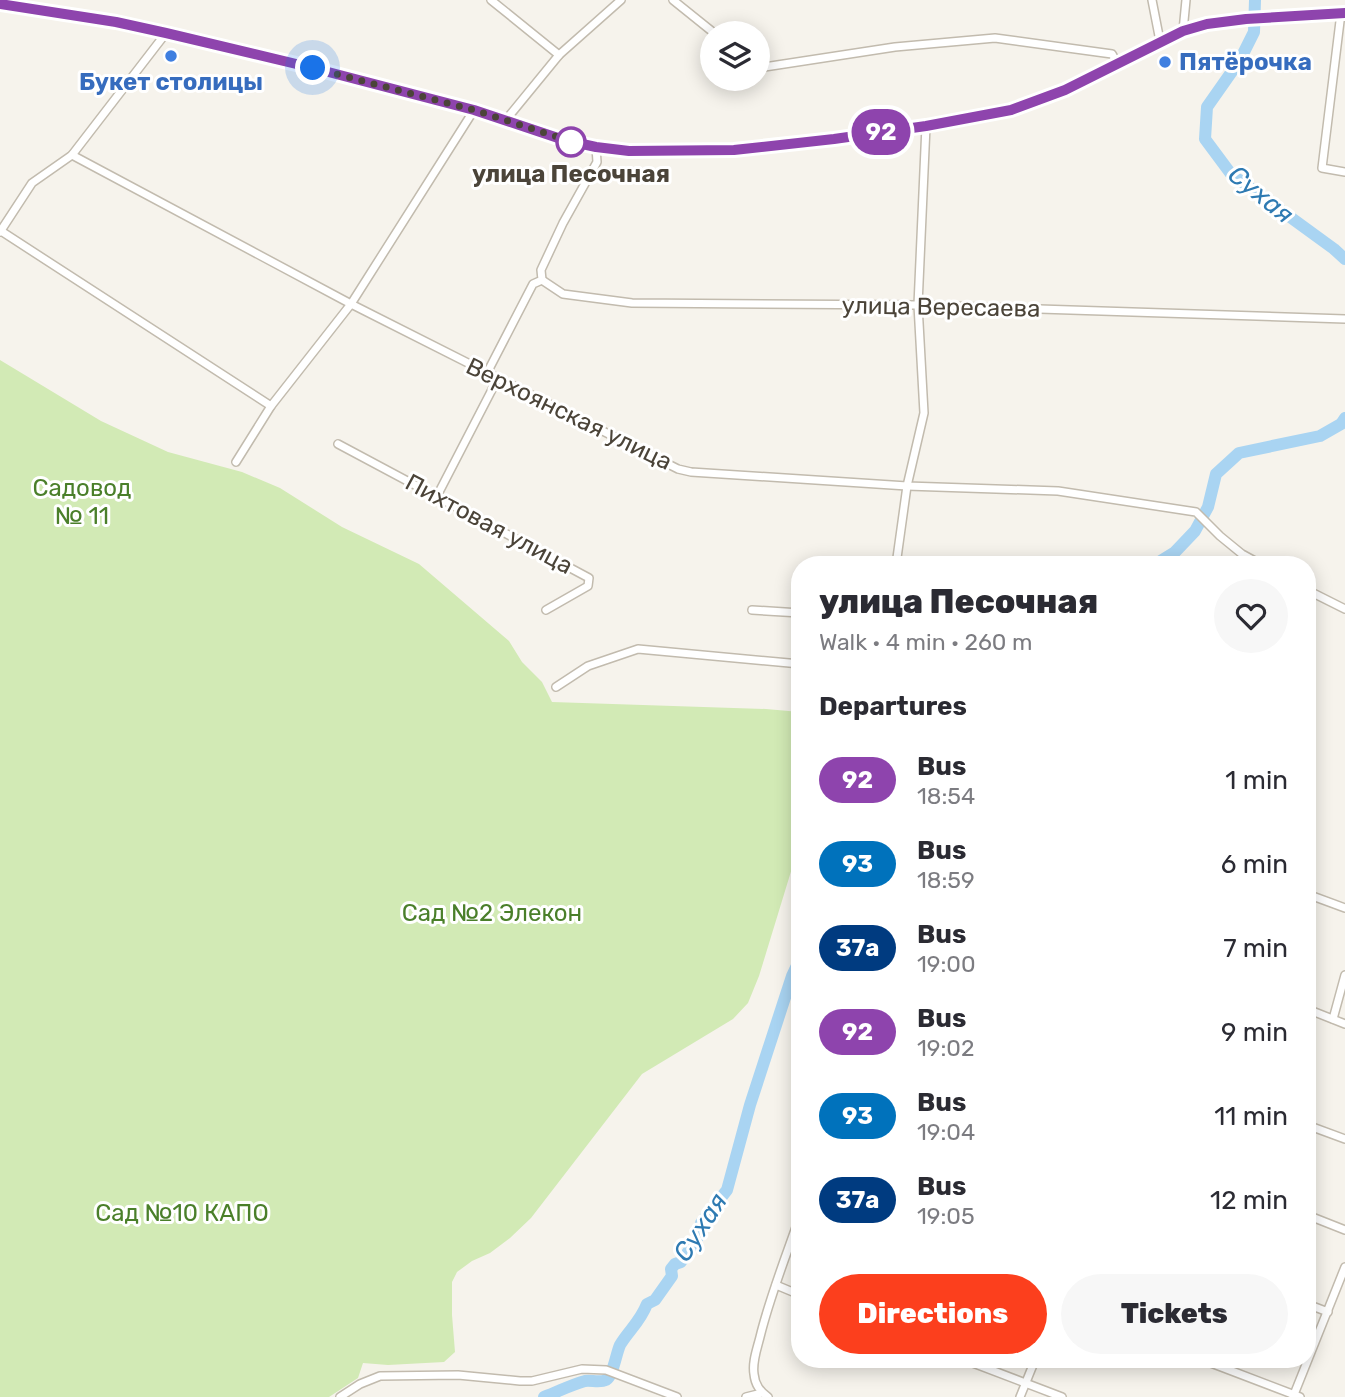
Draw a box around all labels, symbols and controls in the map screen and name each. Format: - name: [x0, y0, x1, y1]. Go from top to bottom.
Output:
- map controls: [700, 21, 770, 91]
- button: layers: [700, 21, 770, 91]
- marker: Букет столицы: [163, 48, 179, 64]
- place label: Пятёрочка: [1179, 48, 1312, 76]
- your location: [295, 50, 330, 85]
- marker: Пятёрочка: [1157, 54, 1173, 70]
- place label: Букет столицы: [79, 68, 263, 96]
- line badge: 92: [850, 109, 912, 155]
- text: 92: [866, 118, 896, 146]
- marker: улица Песочная: [556, 127, 586, 157]
- water label: Сухая: [1222, 159, 1300, 230]
- place label: улица Песочная: [472, 160, 670, 188]
- street label: улица Вересаева: [841, 291, 1041, 323]
- street label: Верхоянская улица: [462, 352, 676, 476]
- street label: Пихтовая улица: [401, 468, 577, 580]
- park label: Садовод № 11: [32, 474, 132, 530]
- button: heart: [1214, 579, 1288, 653]
- text: улица Песочная: [819, 582, 1098, 621]
- text: Walk · 4 min · 260 m: [819, 628, 1033, 656]
- text: Departures: [819, 691, 967, 722]
- text: Bus: [917, 751, 966, 782]
- text: 1 min: [1225, 765, 1288, 796]
- text: 92: [842, 766, 873, 794]
- text: 18:54: [917, 782, 975, 810]
- text: Bus: [917, 835, 966, 866]
- text: 6 min: [1221, 849, 1288, 880]
- text: 93: [842, 850, 873, 878]
- text: 18:59: [917, 866, 975, 894]
- park label: Сад №2 Элекон: [402, 899, 582, 927]
- text: Bus: [917, 919, 966, 950]
- text: 7 min: [1223, 933, 1288, 964]
- text: 37а: [836, 934, 879, 962]
- text: 19:00: [917, 950, 976, 978]
- text: Bus: [917, 1003, 966, 1034]
- text: 9 min: [1221, 1017, 1288, 1048]
- text: 92: [842, 1018, 873, 1046]
- text: 19:02: [917, 1034, 974, 1062]
- text: Bus: [917, 1087, 966, 1118]
- text: 11 min: [1214, 1101, 1288, 1132]
- text: 93: [842, 1102, 873, 1130]
- text: 19:04: [917, 1118, 975, 1146]
- text: Bus: [917, 1171, 966, 1202]
- text: 12 min: [1210, 1185, 1288, 1216]
- text: 37а: [836, 1186, 879, 1214]
- water label: Сухая: [667, 1187, 734, 1267]
- park label: Сад №10 КАПО: [95, 1199, 269, 1227]
- text: 19:05: [917, 1202, 975, 1230]
- button: Directions: [819, 1274, 1047, 1354]
- button: Tickets: [1061, 1274, 1288, 1354]

